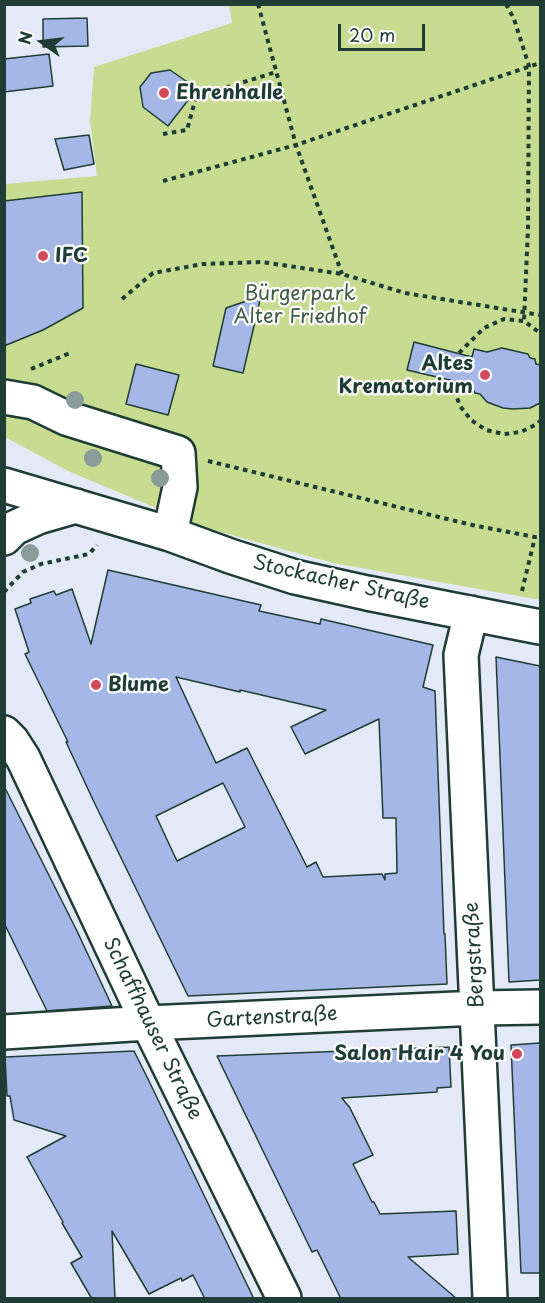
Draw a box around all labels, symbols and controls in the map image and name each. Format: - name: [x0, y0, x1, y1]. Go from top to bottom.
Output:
- north arrow: [12, 12, 72, 72]
- scale bar: [341, 12, 428, 50]
- text: 20 m: [349, 21, 395, 48]
- text: N: [11, 29, 38, 47]
- place label: Ehrenhalle: [176, 81, 283, 105]
- marker: Ehrenhalle: [157, 86, 171, 100]
- place label: IFC: [55, 244, 88, 268]
- marker: IFC: [36, 249, 50, 263]
- park label: Bürgerpark Alter Friedhof: [234, 282, 366, 329]
- place label: Altes Krematorium: [339, 352, 473, 399]
- marker: Altes Krematorium: [478, 368, 492, 382]
- street label: Stockacher Straße: [250, 551, 432, 615]
- place label: Blume: [108, 673, 169, 697]
- marker: Blume: [89, 678, 103, 692]
- street label: Bergstraße: [460, 901, 490, 1009]
- street label: Schaffhauser Straße: [97, 934, 207, 1124]
- street label: Gartenstraße: [206, 1003, 338, 1033]
- place label: Salon Hair 4 You: [334, 1042, 505, 1066]
- marker: Salon Hair 4 You: [510, 1047, 524, 1061]

